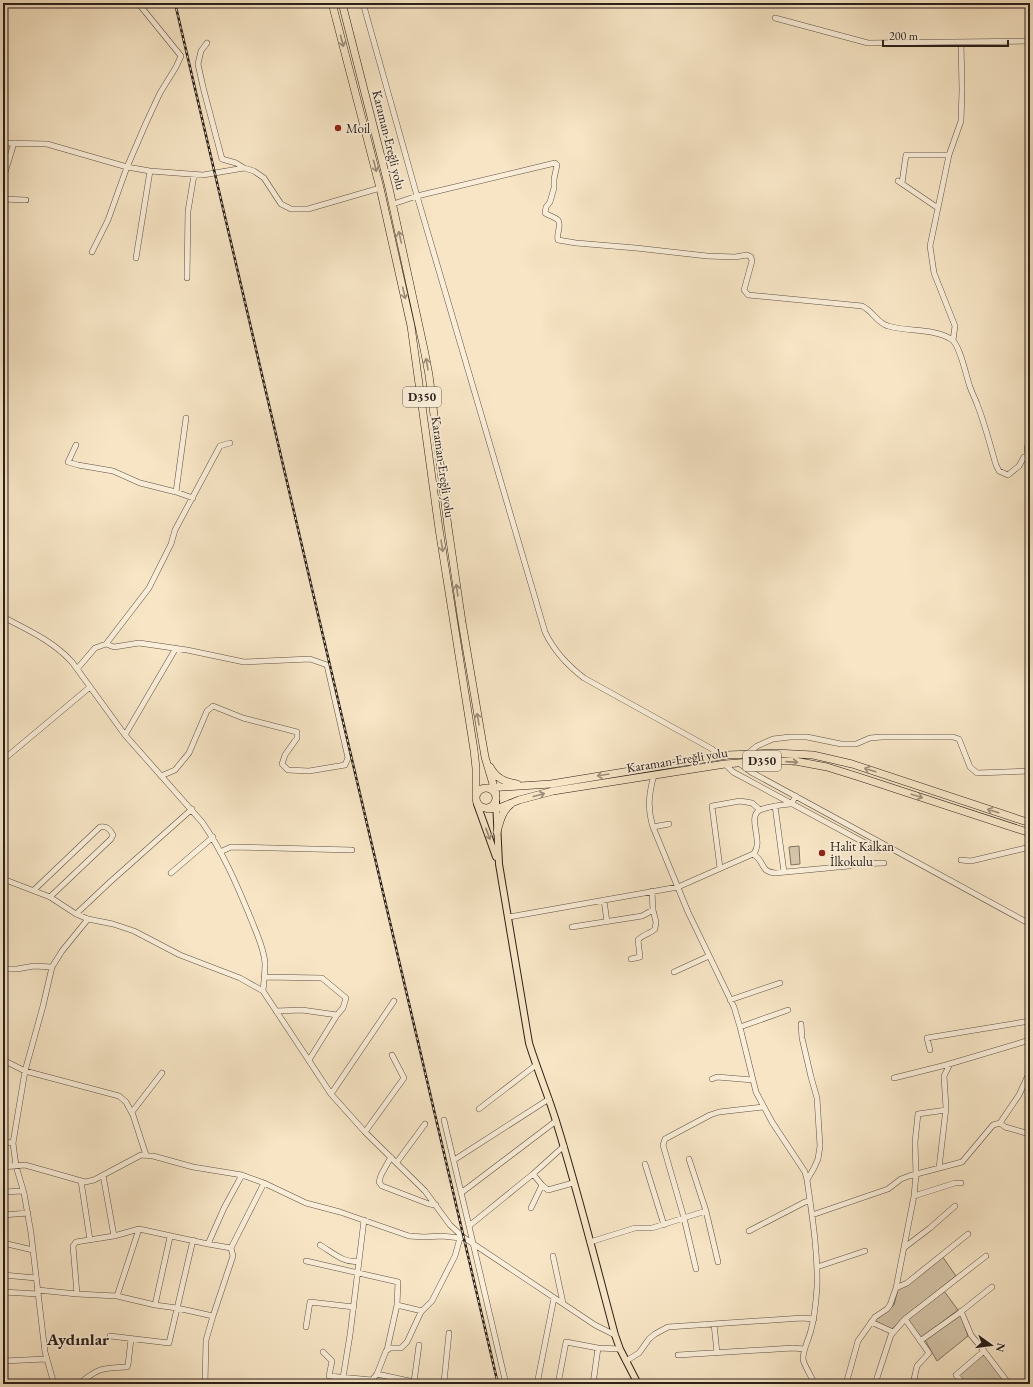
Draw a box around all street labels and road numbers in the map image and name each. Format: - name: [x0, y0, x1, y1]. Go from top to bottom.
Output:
- street label: Karaman-Ereğli yolu: [368, 88, 410, 192]
- road number: D350: [403, 387, 441, 407]
- street label: Karaman-Ereğli yolu: [427, 415, 459, 519]
- street label: Karaman-Ereğli yolu: [625, 744, 729, 776]
- road number: D350: [743, 751, 781, 771]

